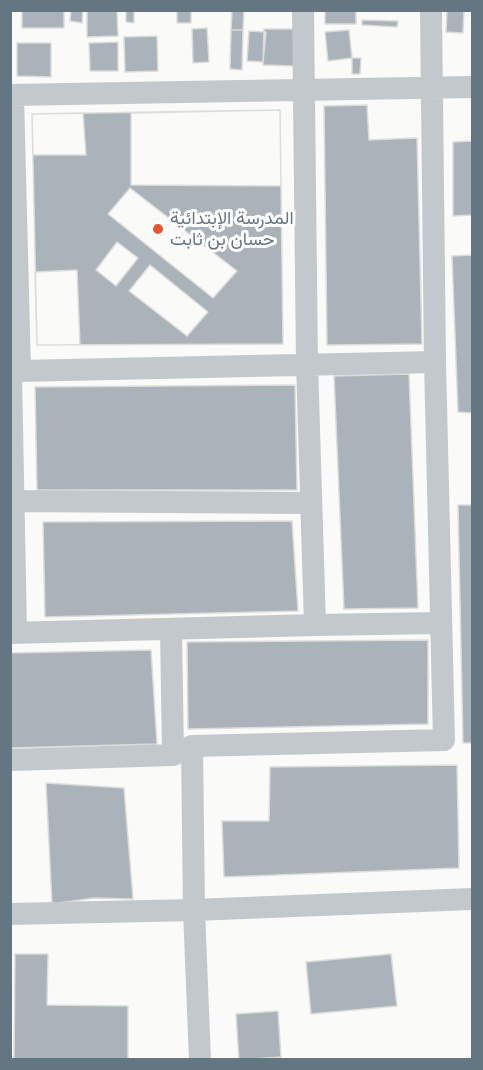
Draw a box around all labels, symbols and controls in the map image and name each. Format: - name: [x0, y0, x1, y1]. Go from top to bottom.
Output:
- place label: المدرسة الإبتدائية حسان بن ثابت: [170, 208, 294, 250]
- marker: المدرسة الإبتدائية حسان بن ثابت: [151, 222, 165, 236]

